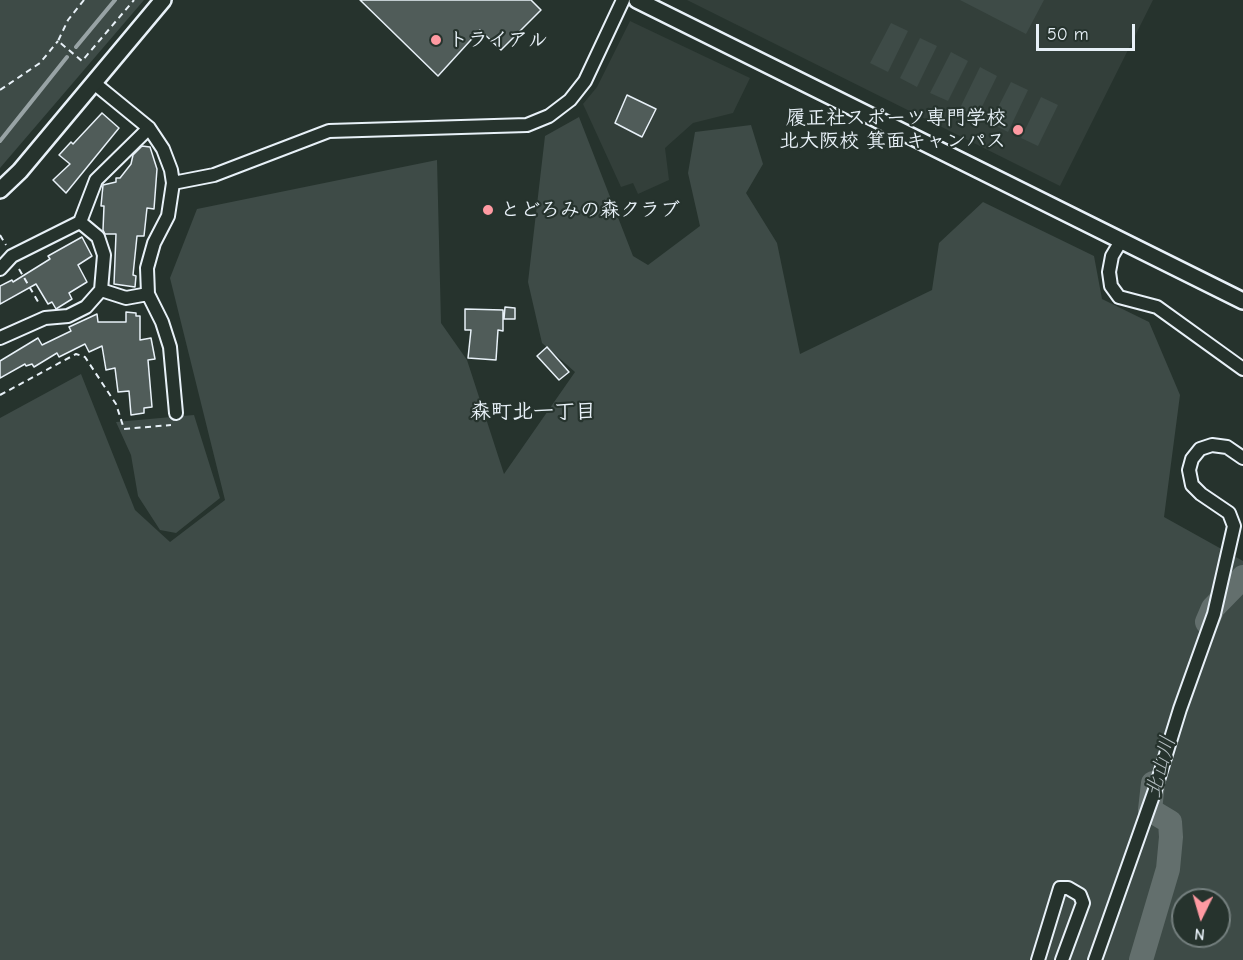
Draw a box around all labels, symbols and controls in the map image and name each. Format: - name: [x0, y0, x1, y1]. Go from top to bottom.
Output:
- scale bar: [1039, 12, 1138, 50]
- text: 50 m: [1047, 24, 1089, 45]
- place label: トライアル: [448, 28, 548, 52]
- marker: トライアル: [429, 33, 443, 47]
- place label: 履正社スポーツ専門学校 北大阪校 箕面キャンパス: [779, 106, 1006, 153]
- marker: 履正社スポーツ専門学校 北大阪校 箕面キャンパス: [1011, 123, 1025, 137]
- place label: とどろみの森クラブ: [500, 198, 680, 222]
- marker: とどろみの森クラブ: [481, 203, 495, 217]
- district label: 森町北一丁目: [470, 399, 596, 425]
- water label: 北山川: [1141, 733, 1181, 801]
- north arrow: [1171, 888, 1231, 948]
- text: N: [1194, 925, 1206, 943]

